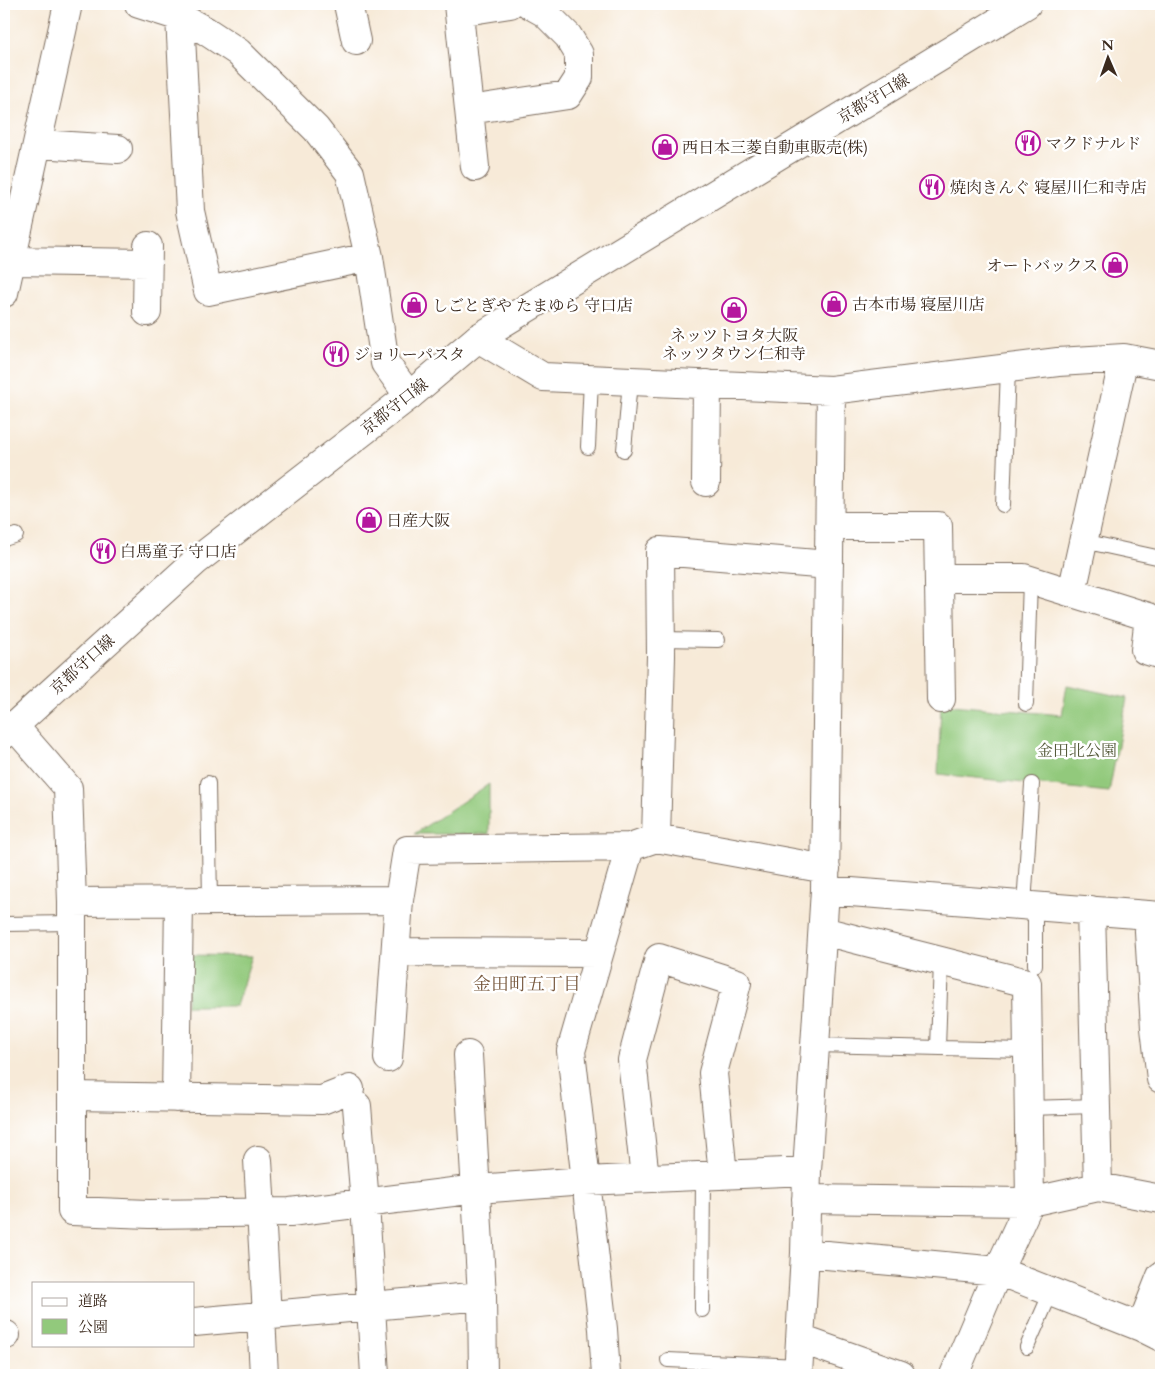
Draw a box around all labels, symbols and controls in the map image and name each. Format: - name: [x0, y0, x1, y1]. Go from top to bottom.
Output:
- north arrow: [1082, 32, 1132, 82]
- text: N: [1101, 36, 1114, 55]
- street label: 京都守口線: [834, 69, 913, 129]
- restaurant icon: マクドナルド: [1015, 130, 1041, 156]
- place label: マクドナルド: [1046, 133, 1141, 155]
- shop icon: 西日本三菱自動車販売(株): [652, 134, 678, 160]
- place label: 西日本三菱自動車販売(株): [682, 137, 868, 159]
- restaurant icon: 焼肉きんぐ 寝屋川仁和寺店: [919, 174, 945, 200]
- place label: 焼肉きんぐ 寝屋川仁和寺店: [950, 177, 1146, 199]
- shop icon: オートバックス: [1102, 252, 1128, 278]
- place label: オートバックス: [986, 255, 1098, 277]
- shop icon: 古本市場 寝屋川店: [821, 291, 847, 317]
- shop icon: しごとぎや たまゆら 守口店: [401, 292, 427, 318]
- place label: 古本市場 寝屋川店: [852, 294, 984, 316]
- place label: しごとぎや たまゆら 守口店: [432, 295, 633, 317]
- shop icon: ネッツトヨタ大阪 ネッツタウン仁和寺: [721, 297, 747, 323]
- place label: ネッツトヨタ大阪 ネッツタウン仁和寺: [662, 325, 806, 365]
- restaurant icon: ジョリーパスタ: [323, 341, 349, 367]
- place label: ジョリーパスタ: [354, 344, 465, 366]
- street label: 京都守口線: [356, 373, 433, 440]
- shop icon: 日産大阪: [356, 507, 382, 533]
- place label: 日産大阪: [386, 510, 450, 532]
- restaurant icon: 白馬童子 守口店: [90, 538, 116, 564]
- place label: 白馬童子 守口店: [120, 541, 236, 563]
- street label: 京都守口線: [46, 630, 120, 700]
- park label: 金田北公園: [1037, 740, 1117, 762]
- district label: 金田町五丁目: [473, 972, 581, 997]
- legend: [32, 1282, 195, 1346]
- text: 道路: [78, 1291, 108, 1311]
- text: 公園: [78, 1317, 108, 1337]

